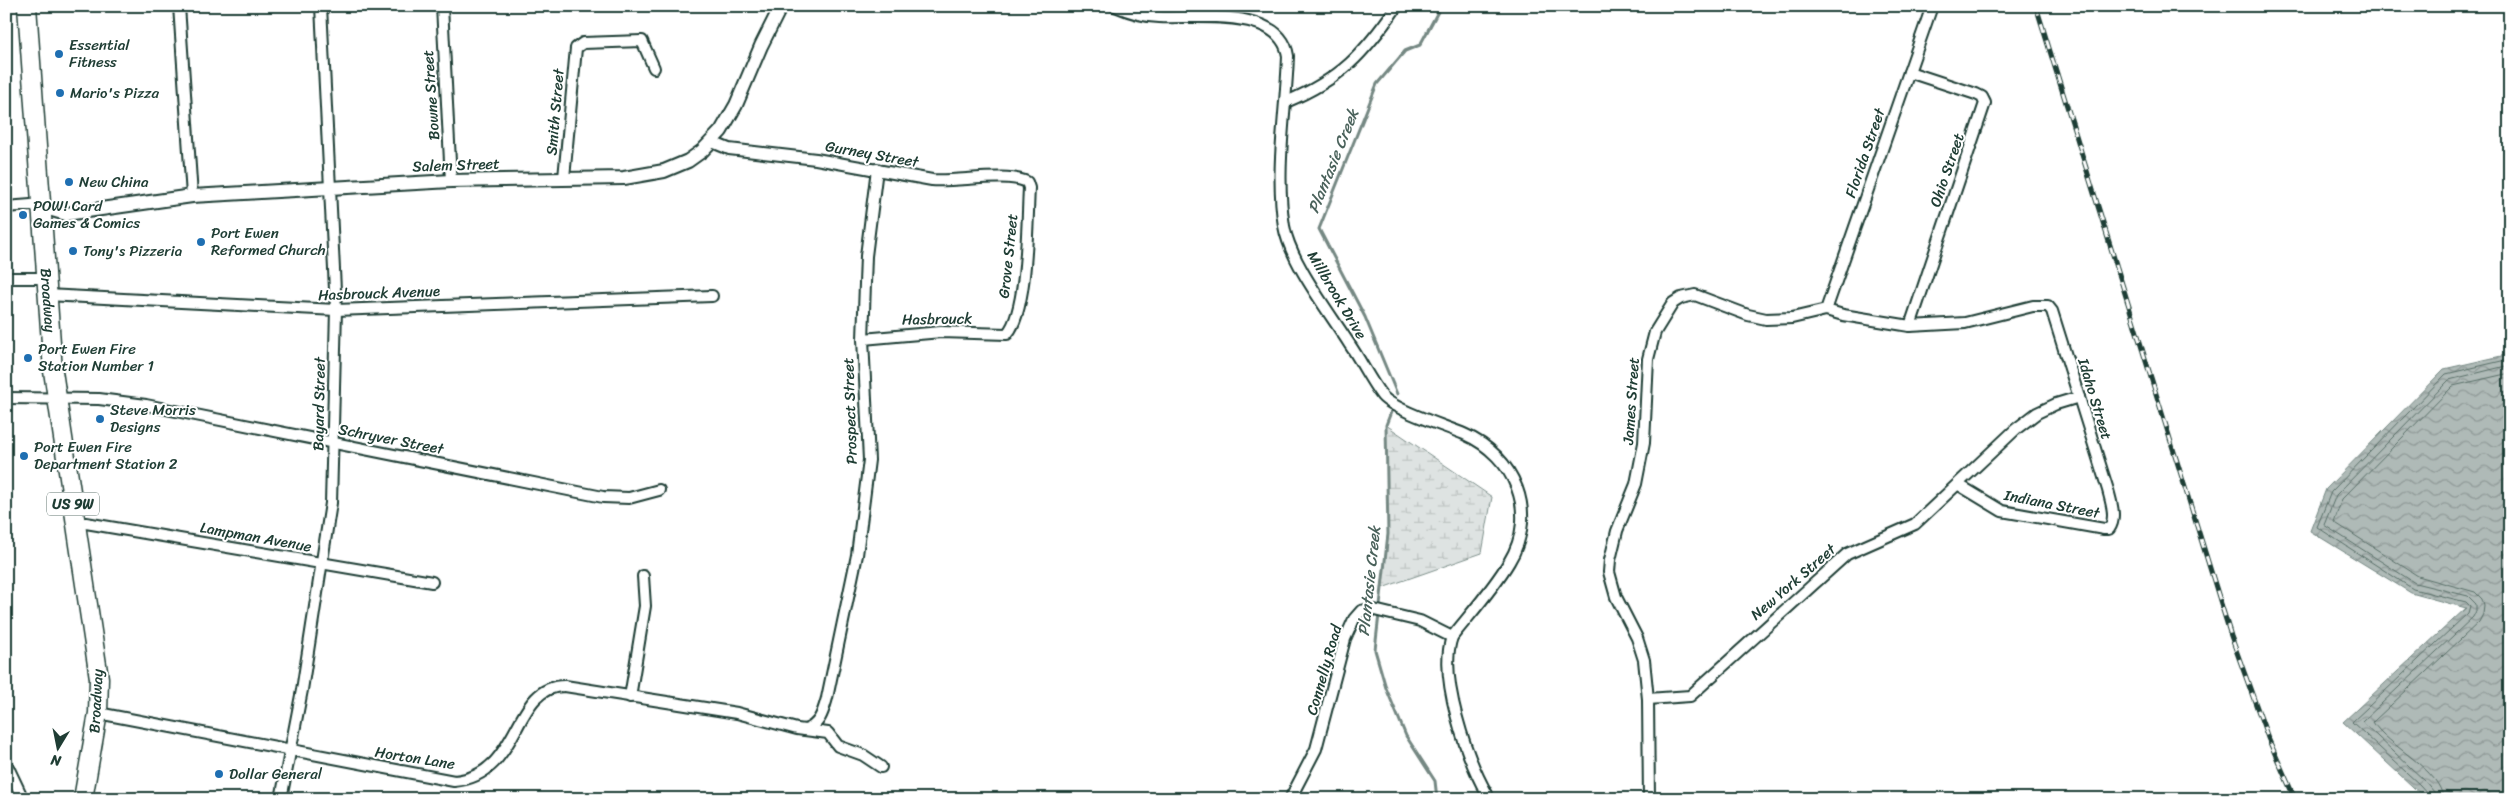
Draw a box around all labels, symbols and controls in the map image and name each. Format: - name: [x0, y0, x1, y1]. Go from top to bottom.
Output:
- place label: Essential Fitness: [69, 32, 130, 75]
- marker: Essential Fitness: [53, 48, 65, 60]
- street label: Bowne Street: [415, 49, 447, 141]
- street label: Smith Street: [538, 67, 572, 156]
- place label: Mario's Pizza: [70, 80, 159, 106]
- marker: Mario's Pizza: [54, 87, 66, 99]
- water label: Plantasie Creek: [1299, 103, 1368, 218]
- street label: Florida Street: [1838, 104, 1893, 201]
- street label: Ohio Street: [1922, 129, 1972, 211]
- street label: Gurney Street: [823, 133, 921, 175]
- street label: Salem Street: [412, 150, 501, 180]
- place label: New China: [79, 169, 149, 195]
- marker: New China: [63, 176, 75, 188]
- place label: POW! Card Games & Comics: [33, 193, 140, 236]
- marker: POW! Card Games & Comics: [17, 209, 29, 221]
- street label: Grove Street: [991, 212, 1025, 300]
- place label: Port Ewen Reformed Church: [211, 220, 326, 263]
- marker: Port Ewen Reformed Church: [195, 236, 207, 248]
- place label: Tony's Pizzeria: [83, 238, 183, 264]
- marker: Tony's Pizzeria: [67, 245, 79, 257]
- street label: Millbrook Drive: [1300, 245, 1374, 345]
- street label: Broadway: [33, 267, 63, 333]
- street label: Hasbrouck Avenue: [318, 278, 440, 308]
- street label: Hasbrouck: [902, 305, 972, 333]
- place label: Port Ewen Fire Station Number 1: [38, 336, 154, 379]
- marker: Port Ewen Fire Station Number 1: [22, 352, 34, 364]
- street label: Idaho Street: [2070, 354, 2120, 443]
- street label: Bayard Street: [305, 356, 333, 451]
- street label: James Street: [1615, 356, 1647, 447]
- street label: Prospect Street: [835, 357, 865, 465]
- place label: Steve Morris Designs: [110, 397, 196, 440]
- marker: Steve Morris Designs: [94, 413, 106, 425]
- street label: Schryver Street: [336, 416, 447, 462]
- place label: Port Ewen Fire Department Station 2: [34, 434, 178, 477]
- marker: Port Ewen Fire Department Station 2: [18, 450, 30, 462]
- street label: Indiana Street: [2001, 482, 2103, 526]
- road number: US 9W: [47, 492, 99, 516]
- street label: Lampman Avenue: [198, 514, 314, 560]
- water label: Plantasie Creek: [1349, 523, 1389, 637]
- street label: New York Street: [1744, 537, 1843, 627]
- street label: Connelly Road: [1299, 621, 1350, 718]
- street label: Broadway: [81, 668, 111, 734]
- north arrow: [32, 722, 82, 772]
- street label: Horton Lane: [373, 739, 457, 777]
- text: N: [49, 747, 64, 774]
- place label: Dollar General: [229, 761, 323, 787]
- marker: Dollar General: [213, 768, 225, 780]

